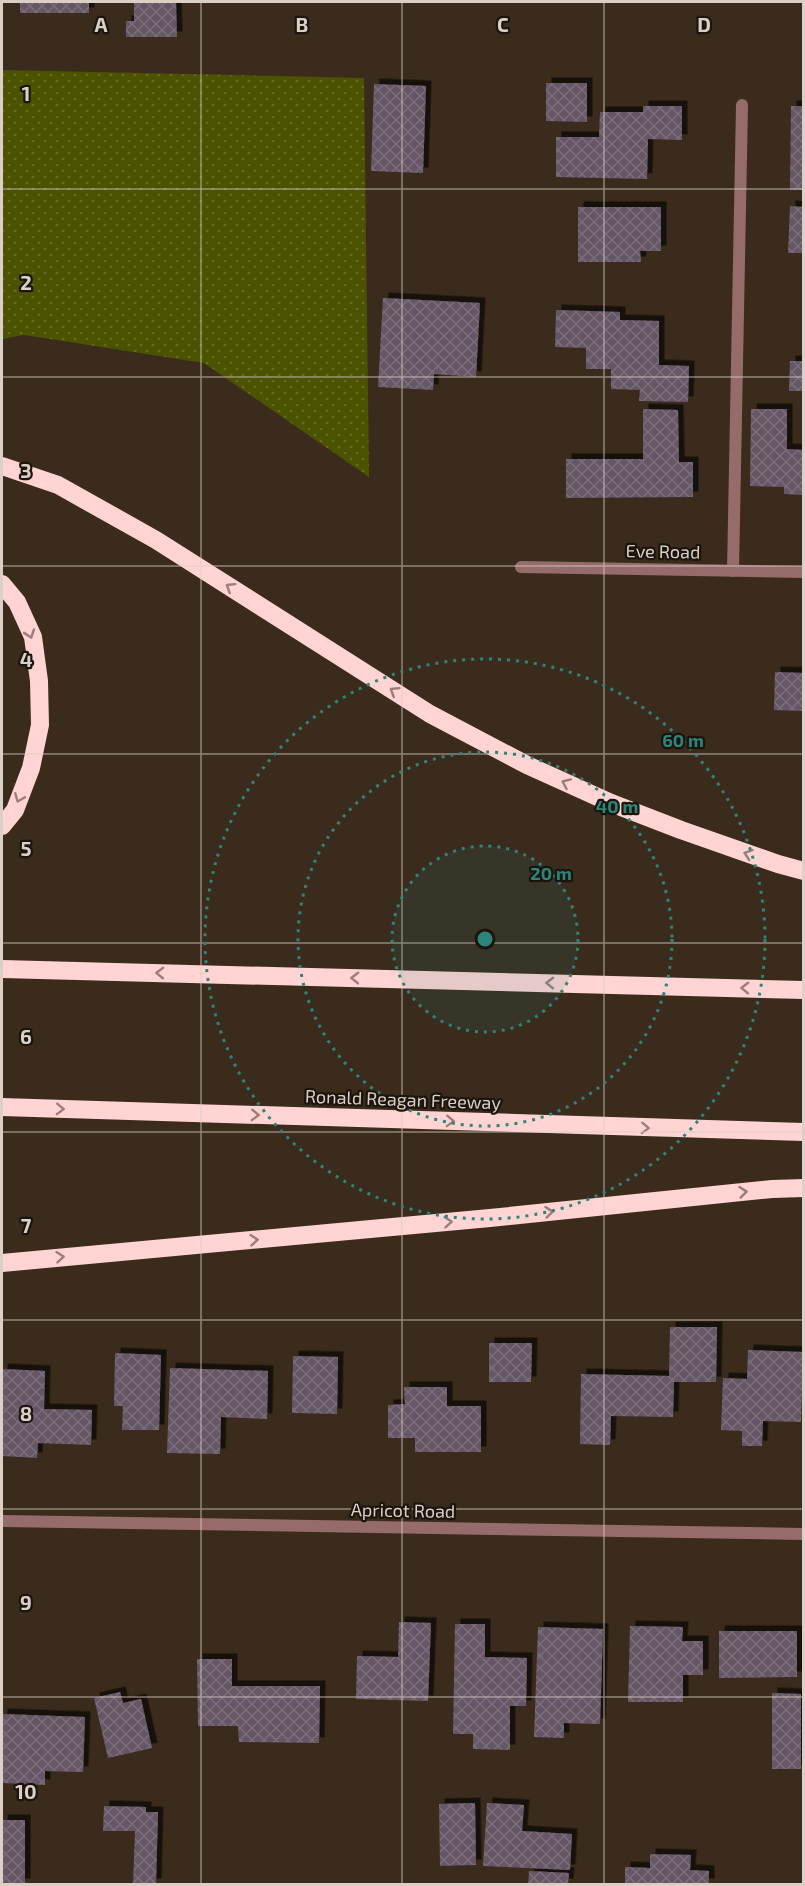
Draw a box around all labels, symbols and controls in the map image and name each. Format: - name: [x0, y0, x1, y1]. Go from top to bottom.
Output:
- text: A: [94, 12, 108, 36]
- text: B: [296, 12, 308, 36]
- text: C: [497, 12, 509, 36]
- text: D: [697, 12, 711, 36]
- text: 1: [22, 81, 30, 105]
- text: 2: [20, 270, 32, 294]
- text: 3: [20, 458, 32, 482]
- street label: Eve Road: [625, 539, 701, 563]
- one-way arrow: [225, 583, 236, 594]
- one-way arrow: [23, 628, 36, 638]
- text: 4: [20, 647, 33, 671]
- one-way arrow: [390, 687, 401, 698]
- text: 60 m: [662, 729, 704, 751]
- one-way arrow: [562, 778, 573, 790]
- one-way arrow: [14, 792, 26, 803]
- text: 40 m: [596, 795, 638, 817]
- text: 5: [20, 836, 32, 860]
- one-way arrow: [743, 848, 754, 861]
- text: 20 m: [530, 862, 572, 884]
- centre of rings: [475, 929, 495, 949]
- one-way arrow: [156, 967, 165, 979]
- one-way arrow: [351, 972, 360, 984]
- one-way arrow: [546, 977, 555, 989]
- one-way arrow: [741, 982, 750, 994]
- text: 6: [20, 1024, 32, 1048]
- street label: Ronald Reagan Freeway: [305, 1085, 502, 1113]
- one-way arrow: [55, 1102, 64, 1115]
- one-way arrow: [250, 1109, 259, 1121]
- one-way arrow: [445, 1115, 454, 1128]
- one-way arrow: [640, 1121, 649, 1134]
- one-way arrow: [738, 1187, 747, 1199]
- one-way arrow: [544, 1206, 553, 1219]
- text: 7: [21, 1213, 32, 1237]
- one-way arrow: [444, 1216, 453, 1229]
- one-way arrow: [249, 1234, 258, 1247]
- one-way arrow: [55, 1251, 64, 1264]
- text: 8: [20, 1401, 32, 1425]
- street label: Apricot Road: [351, 1498, 455, 1522]
- text: 9: [20, 1590, 32, 1614]
- text: 10: [15, 1779, 37, 1803]

